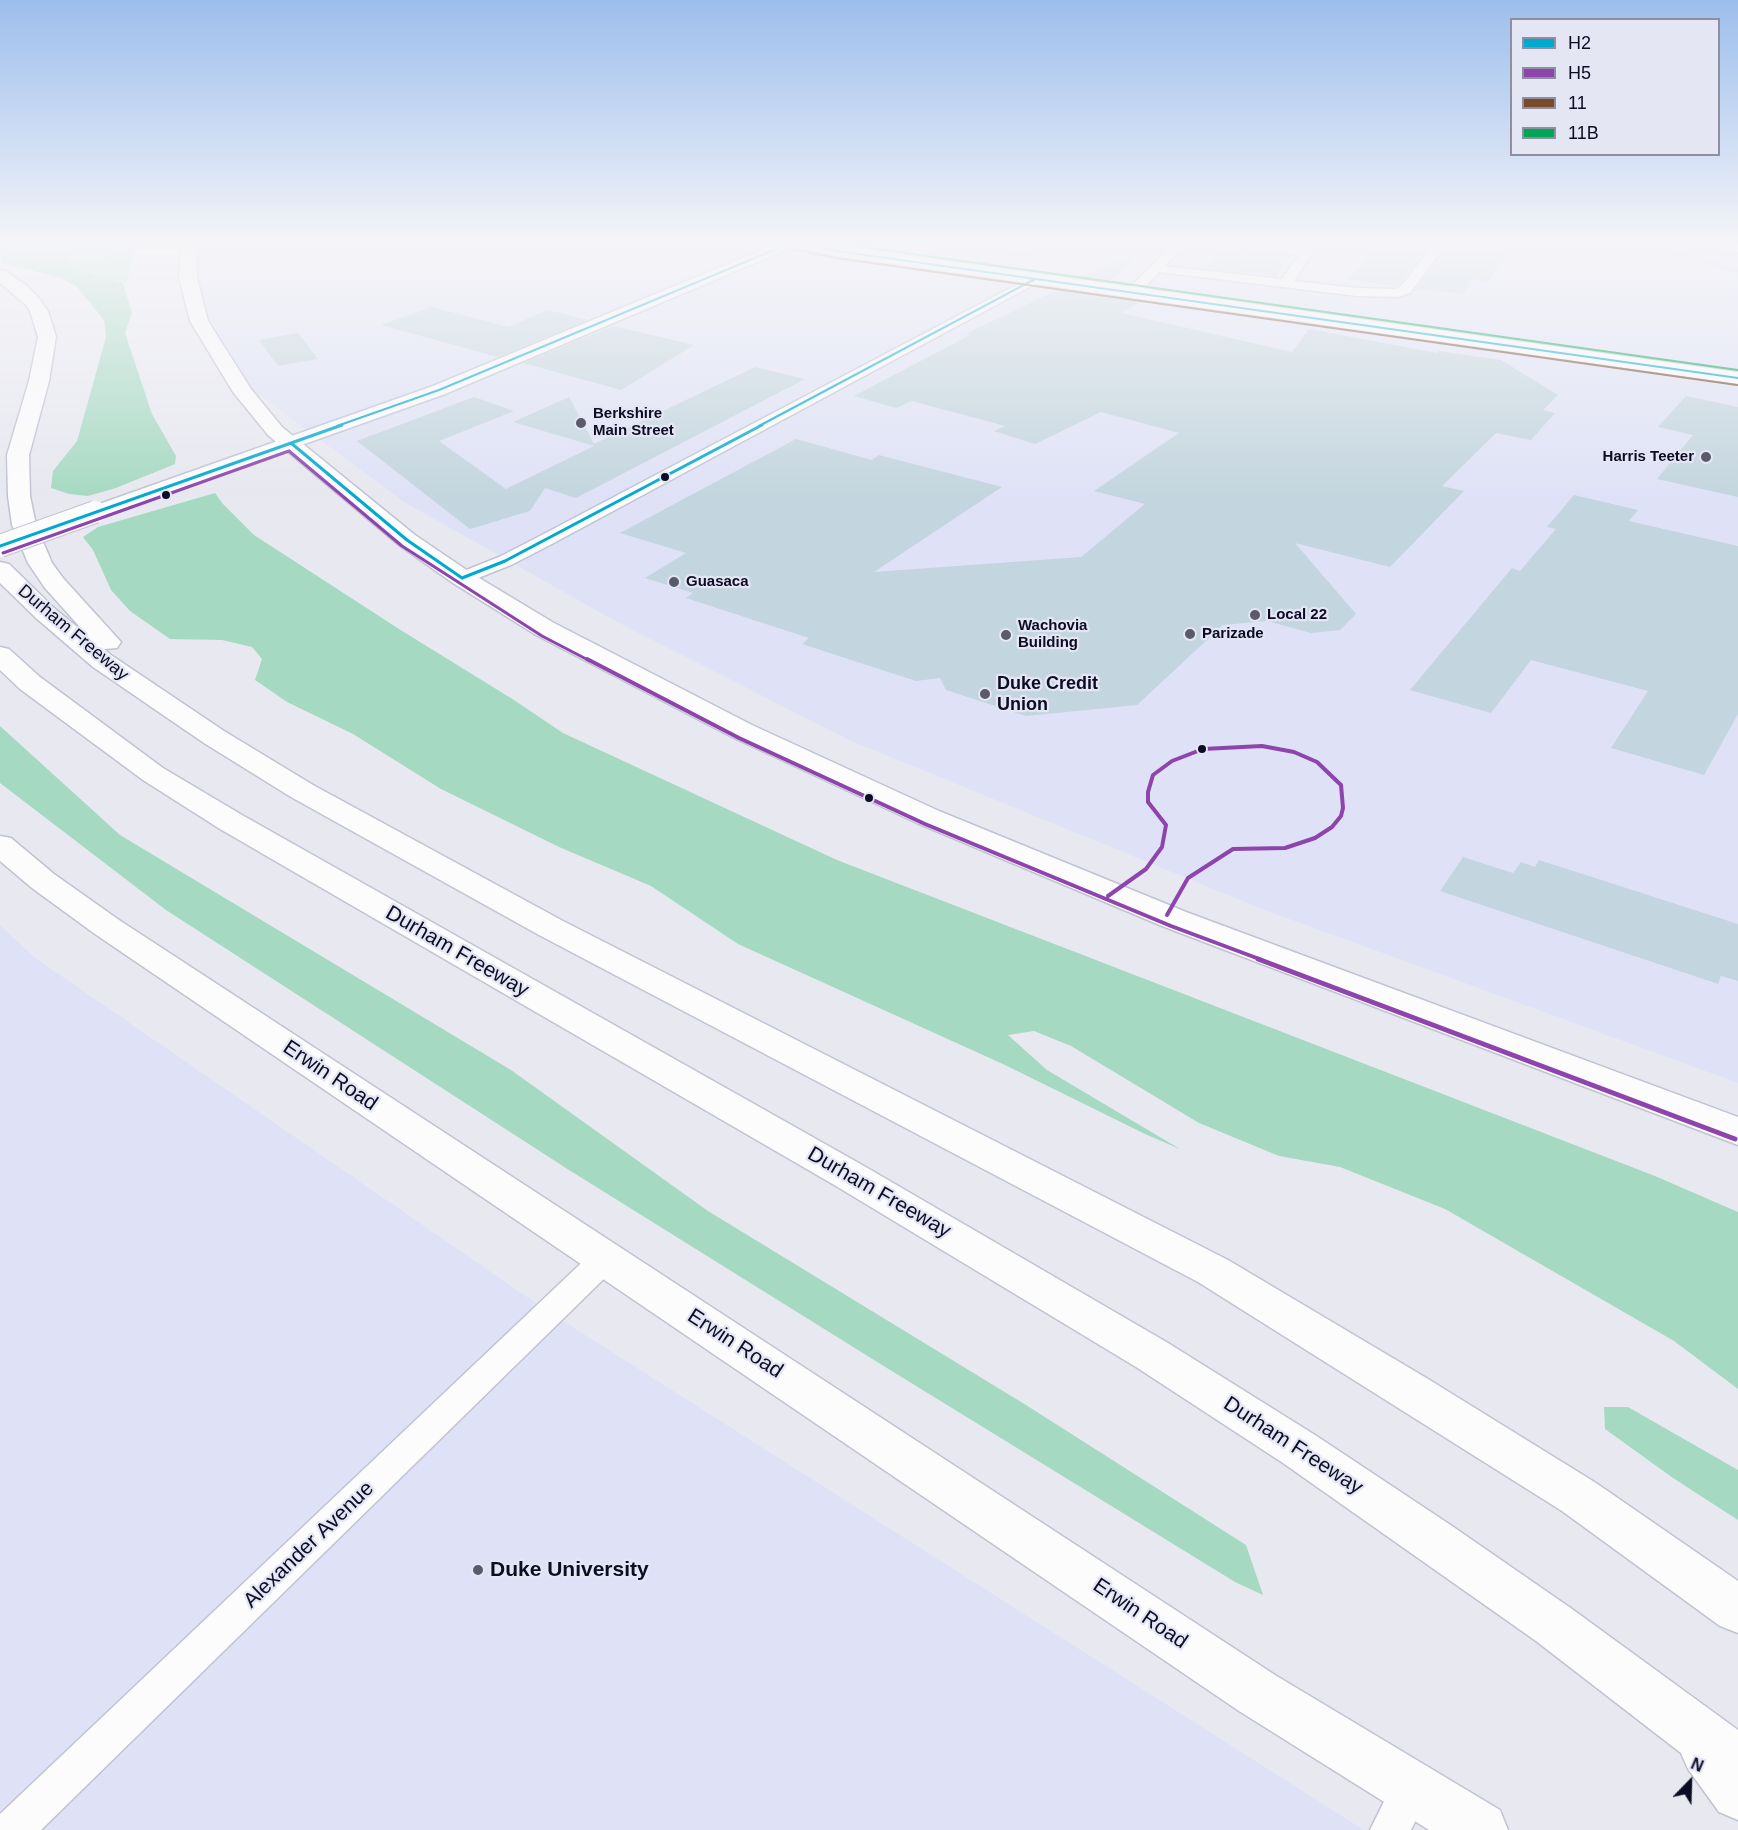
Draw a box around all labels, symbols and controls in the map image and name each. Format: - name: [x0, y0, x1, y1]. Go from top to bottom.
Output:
- legend: [1510, 18, 1720, 156]
- text: H2: [1568, 33, 1591, 53]
- text: H5: [1568, 63, 1591, 83]
- text: 11: [1568, 93, 1587, 113]
- text: 11B: [1568, 123, 1599, 143]
- place label: Berkshire Main Street: [593, 405, 674, 440]
- marker: Berkshire Main Street: [574, 416, 588, 430]
- place label: Harris Teeter: [1603, 448, 1694, 466]
- marker: Harris Teeter: [1699, 450, 1713, 464]
- unlabelled marker: [659, 471, 671, 483]
- unlabelled marker: [160, 489, 172, 501]
- place label: Guasaca: [686, 573, 749, 591]
- marker: Guasaca: [667, 575, 681, 589]
- street label: Durham Freeway: [13, 580, 133, 686]
- place label: Local 22: [1267, 606, 1327, 624]
- marker: Local 22: [1248, 608, 1262, 622]
- place label: Wachovia Building: [1018, 617, 1087, 652]
- place label: Parizade: [1202, 625, 1264, 643]
- marker: Parizade: [1183, 627, 1197, 641]
- marker: Wachovia Building: [999, 628, 1013, 642]
- place label: Duke Credit Union: [997, 673, 1098, 716]
- marker: Duke Credit Union: [978, 687, 992, 701]
- unlabelled marker: [1196, 743, 1208, 755]
- unlabelled marker: [863, 792, 875, 804]
- street label: Durham Freeway: [381, 901, 533, 1003]
- street label: Erwin Road: [278, 1035, 382, 1117]
- street label: Durham Freeway: [803, 1142, 955, 1244]
- street label: Erwin Road: [683, 1304, 787, 1384]
- street label: Durham Freeway: [1219, 1392, 1367, 1500]
- street label: Alexander Avenue: [239, 1476, 379, 1614]
- place label: Duke University: [490, 1557, 649, 1583]
- marker: Duke University: [471, 1563, 485, 1577]
- street label: Erwin Road: [1088, 1573, 1192, 1655]
- north arrow: [1660, 1752, 1720, 1812]
- text: N: [1689, 1755, 1706, 1775]

